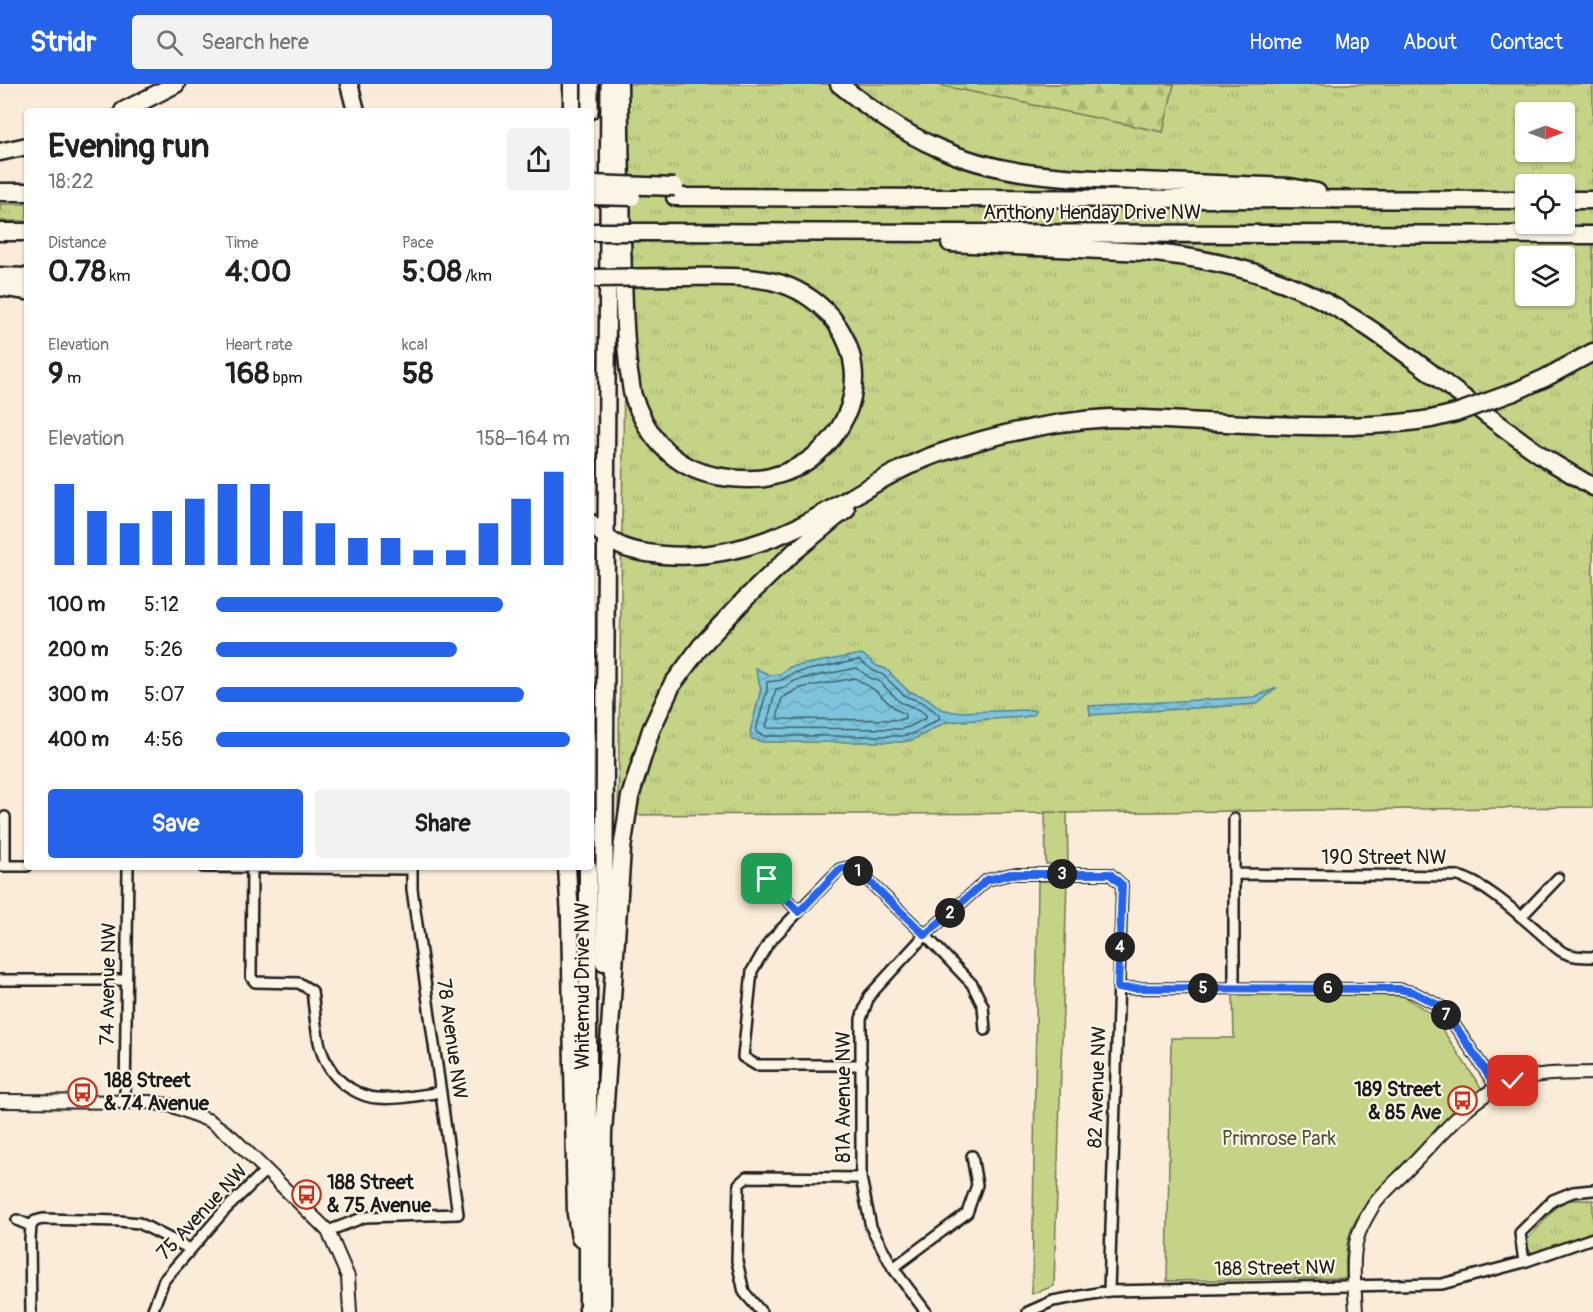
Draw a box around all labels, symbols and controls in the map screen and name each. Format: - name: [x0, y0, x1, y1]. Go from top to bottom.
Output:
- search box: [132, 15, 552, 69]
- text: Stridr: [30, 25, 96, 60]
- icon: search: [153, 26, 186, 59]
- text: Search here: [201, 28, 309, 56]
- text: Home: [1249, 29, 1302, 56]
- text: Map: [1335, 29, 1370, 56]
- text: About: [1403, 29, 1457, 56]
- text: Contact: [1490, 29, 1563, 56]
- north arrow: [1515, 102, 1575, 162]
- map controls: [1515, 102, 1575, 306]
- text: Evening run: [48, 126, 209, 167]
- button: share: [507, 128, 570, 191]
- text: 18:22: [48, 169, 94, 194]
- button: locate: [1515, 174, 1575, 234]
- street label: Anthony Henday Drive NW: [983, 200, 1201, 225]
- text: Distance: [48, 233, 107, 253]
- text: Time: [225, 233, 258, 253]
- text: Pace: [402, 233, 434, 253]
- button: layers: [1515, 246, 1575, 306]
- text: 0.78: [48, 253, 106, 290]
- text: 4:00: [225, 253, 291, 290]
- text: 5:08: [402, 253, 462, 290]
- text: km: [106, 266, 130, 286]
- text: /km: [462, 266, 492, 286]
- text: Elevation: [48, 335, 109, 355]
- text: Heart rate: [225, 335, 292, 355]
- text: kcal: [402, 335, 428, 355]
- text: 9: [48, 355, 63, 392]
- text: 168: [225, 355, 269, 392]
- text: 58: [402, 355, 433, 392]
- text: m: [63, 368, 81, 388]
- text: bpm: [269, 368, 302, 388]
- text: Elevation: [48, 426, 124, 451]
- text: 158–164 m: [476, 426, 570, 451]
- text: 100 m: [48, 592, 105, 617]
- text: 5:12: [144, 592, 179, 617]
- text: 200 m: [48, 637, 109, 662]
- text: 5:26: [144, 637, 183, 662]
- text: 300 m: [48, 682, 109, 707]
- text: 5:07: [144, 682, 184, 707]
- text: 400 m: [48, 727, 109, 752]
- text: 4:56: [144, 727, 183, 752]
- button: Save: [48, 789, 303, 858]
- button: Share: [315, 789, 570, 858]
- street label: 190 Street NW: [1321, 845, 1447, 870]
- pin: [741, 853, 792, 904]
- pin: 1: [843, 856, 873, 886]
- pin: 3: [1047, 859, 1077, 889]
- text: 1: [855, 861, 861, 881]
- icon: arrive: [750, 862, 783, 895]
- text: 3: [1058, 864, 1066, 884]
- pin: 2: [935, 898, 965, 928]
- street label: Whitemud Drive NW: [570, 902, 595, 1070]
- text: 2: [946, 903, 954, 923]
- street label: 74 Avenue NW: [94, 922, 122, 1046]
- pin: 4: [1105, 932, 1135, 962]
- text: 4: [1115, 937, 1125, 957]
- pin: 5: [1188, 973, 1218, 1003]
- pin: 6: [1313, 973, 1343, 1003]
- street label: 78 Avenue NW: [431, 977, 473, 1101]
- text: 5: [1199, 978, 1207, 998]
- text: 6: [1323, 978, 1333, 998]
- pin: 7: [1431, 1000, 1461, 1030]
- text: 7: [1442, 1005, 1450, 1025]
- street label: 82 Avenue NW: [1082, 1026, 1112, 1148]
- street label: 81A Avenue NW: [831, 1031, 856, 1163]
- pin: [1487, 1055, 1538, 1106]
- icon: check: [1496, 1064, 1529, 1097]
- place label: 188 Street & 74 Avenue: [104, 1068, 210, 1116]
- bus stop icon: 188 Street & 74 Avenue: [67, 1076, 99, 1108]
- place label: 189 Street & 85 Ave: [1354, 1077, 1442, 1125]
- bus stop icon: 189 Street & 85 Ave: [1446, 1084, 1478, 1116]
- park label: Primrose Park: [1222, 1126, 1337, 1151]
- street label: 75 Avenue NW: [151, 1159, 253, 1265]
- place label: 188 Street & 75 Avenue: [327, 1170, 432, 1218]
- bus stop icon: 188 Street & 75 Avenue: [290, 1178, 322, 1210]
- street label: 188 Street NW: [1214, 1254, 1336, 1282]

